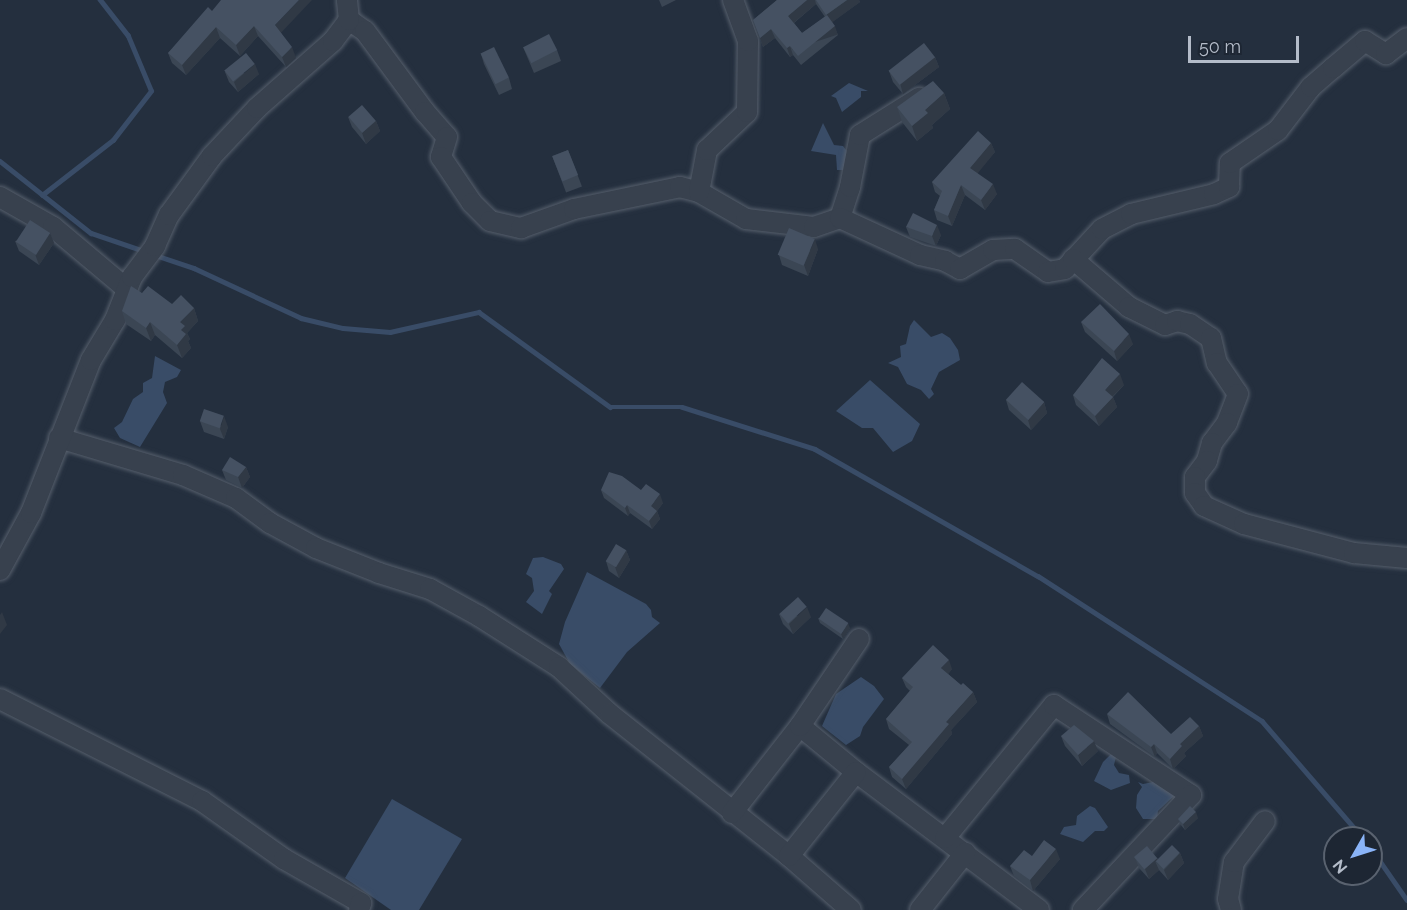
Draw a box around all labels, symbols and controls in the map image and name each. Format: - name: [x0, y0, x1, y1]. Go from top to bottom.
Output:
- scale bar: [1191, 24, 1302, 62]
- text: 50 m: [1199, 36, 1241, 57]
- north arrow: [1323, 826, 1383, 886]
- text: N: [1329, 856, 1351, 877]

